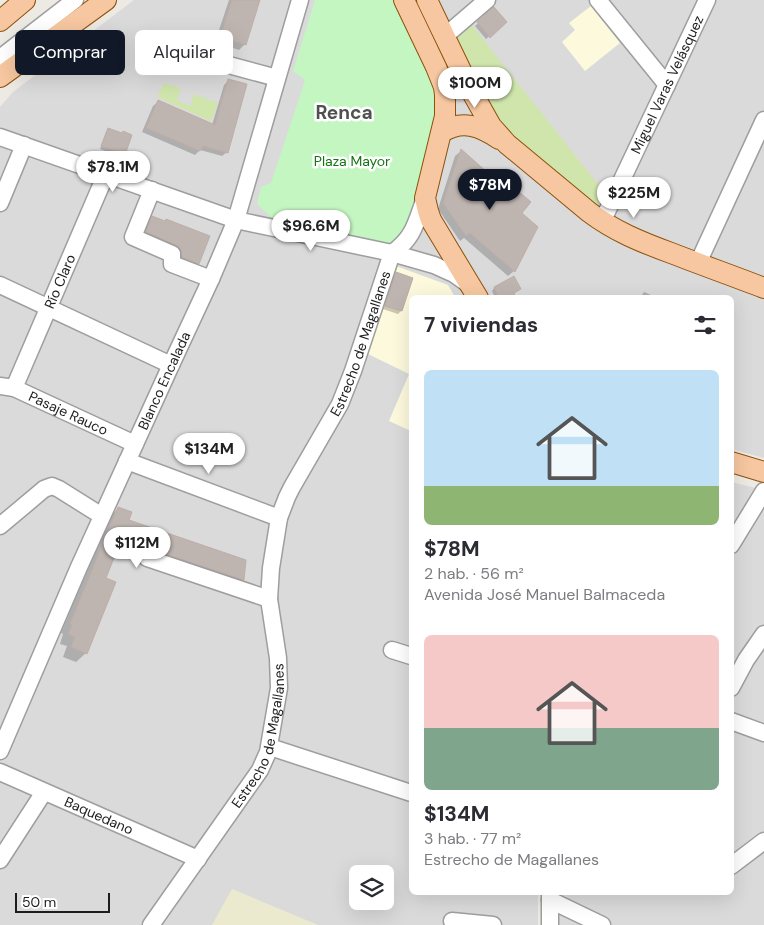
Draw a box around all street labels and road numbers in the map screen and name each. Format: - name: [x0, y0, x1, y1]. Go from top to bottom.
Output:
- street label: Miguel Varas Velásquez: [627, 12, 707, 157]
- street label: Río Claro: [40, 251, 79, 311]
- street label: Estrecho de Magallanes: [326, 268, 395, 420]
- street label: Blanco Encalada: [134, 329, 194, 433]
- street label: Pasaje Rauco: [26, 387, 111, 439]
- street label: Estrecho de Magallanes: [227, 663, 288, 811]
- street label: Baquedano: [62, 792, 136, 838]

